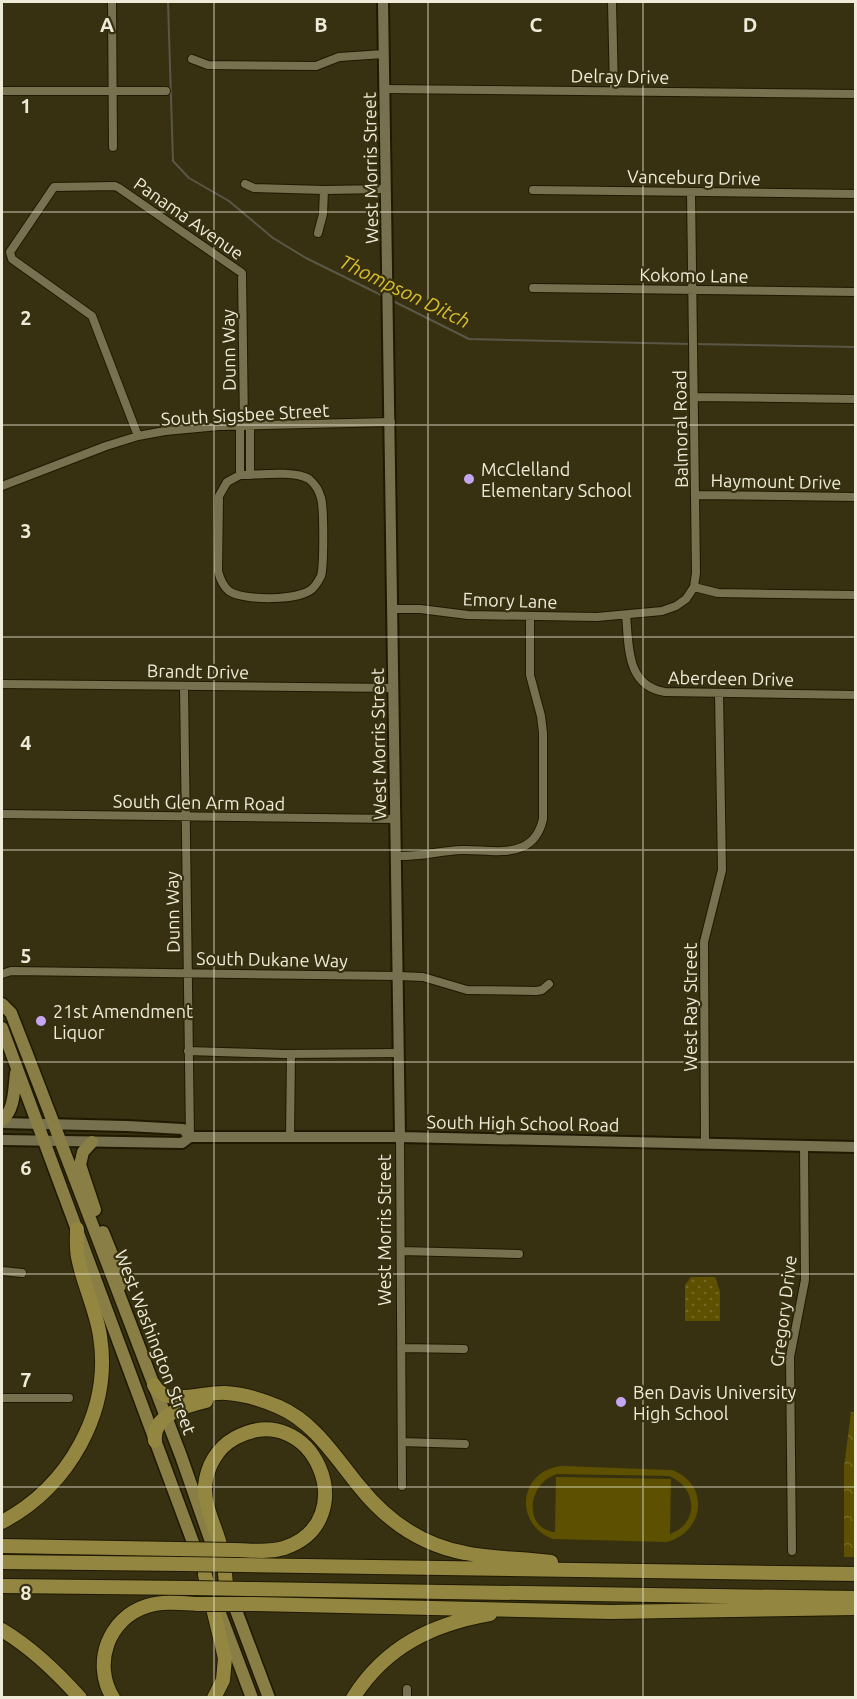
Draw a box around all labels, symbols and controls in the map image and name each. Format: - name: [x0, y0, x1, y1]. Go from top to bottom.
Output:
- text: A: [100, 13, 114, 36]
- text: B: [314, 13, 328, 36]
- text: C: [530, 13, 543, 36]
- text: D: [743, 13, 757, 36]
- street label: Delray Drive: [570, 65, 670, 87]
- street label: West Morris Street: [359, 92, 381, 244]
- text: 1: [20, 94, 32, 117]
- street label: Vanceburg Drive: [627, 166, 761, 188]
- street label: Panama Avenue: [130, 173, 248, 263]
- water label: Thompson Ditch: [336, 249, 474, 333]
- street label: Kokomo Lane: [639, 264, 749, 286]
- text: 2: [20, 306, 32, 329]
- street label: Dunn Way: [217, 309, 239, 391]
- street label: Balmoral Road: [669, 370, 691, 488]
- street label: South Sigsbee Street: [160, 400, 330, 428]
- place label: McClelland Elementary School: [481, 459, 632, 500]
- street label: Haymount Drive: [710, 470, 842, 492]
- marker: McClelland Elementary School: [462, 472, 476, 486]
- text: 3: [20, 519, 32, 542]
- street label: Emory Lane: [462, 588, 558, 612]
- street label: Brandt Drive: [147, 660, 249, 682]
- street label: Aberdeen Drive: [668, 667, 794, 689]
- street label: West Morris Street: [367, 668, 389, 820]
- text: 4: [20, 731, 32, 754]
- street label: South Glen Arm Road: [113, 790, 285, 814]
- street label: Dunn Way: [161, 871, 183, 953]
- street label: West Ray Street: [680, 943, 700, 1071]
- text: 5: [20, 944, 32, 967]
- street label: South Dukane Way: [196, 948, 348, 970]
- place label: 21st Amendment Liquor: [53, 1001, 193, 1042]
- marker: 21st Amendment Liquor: [34, 1014, 48, 1028]
- street label: South High School Road: [426, 1111, 620, 1135]
- street label: West Morris Street: [374, 1154, 394, 1306]
- text: 6: [20, 1156, 32, 1179]
- street label: West Washington Street: [112, 1247, 200, 1437]
- street label: Gregory Drive: [766, 1254, 800, 1368]
- text: 7: [20, 1368, 32, 1391]
- place label: Ben Davis University High School: [633, 1382, 796, 1423]
- marker: Ben Davis University High School: [614, 1395, 628, 1409]
- text: 8: [20, 1581, 32, 1604]

